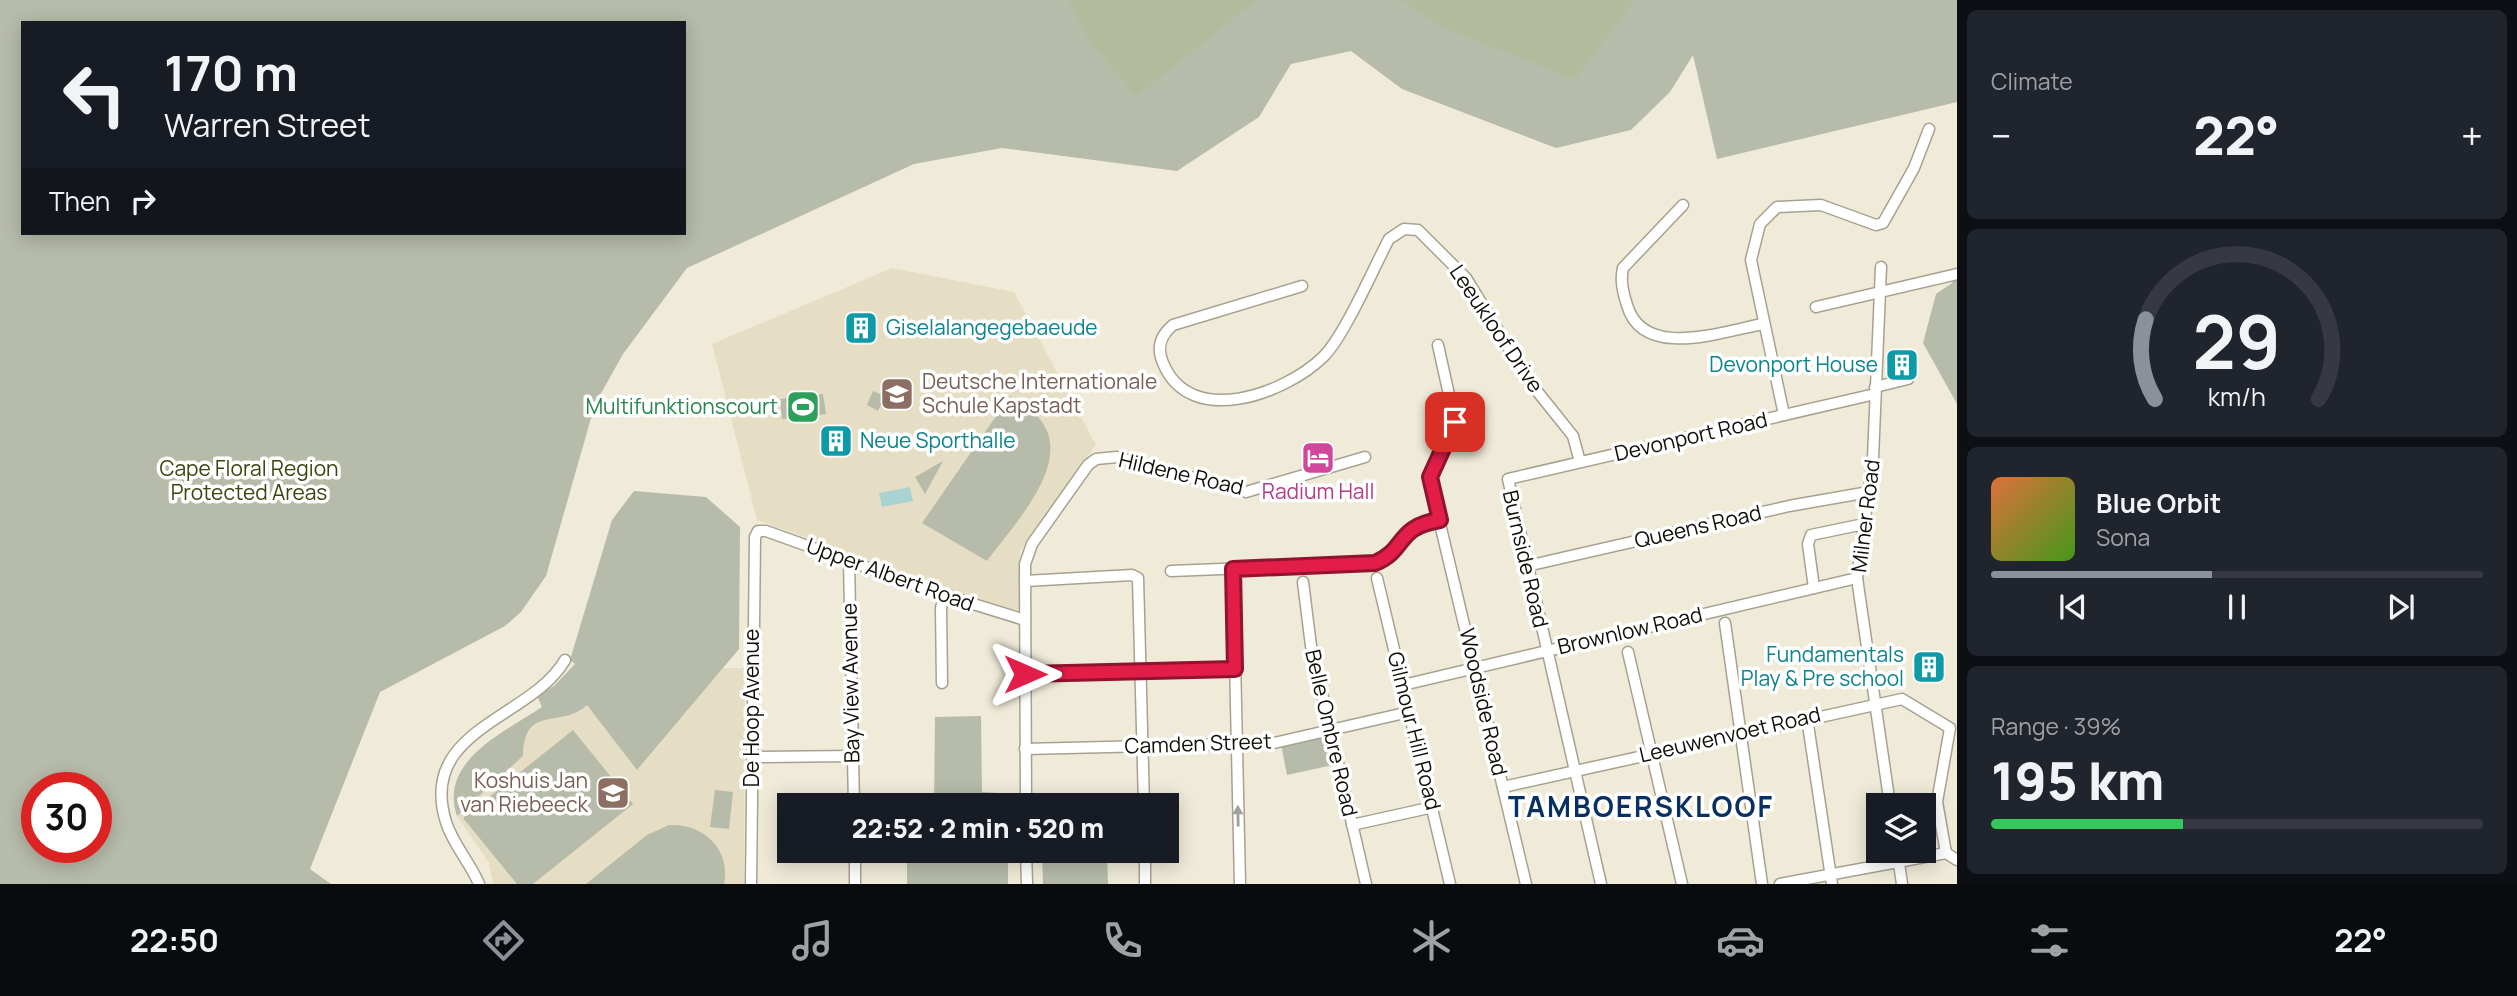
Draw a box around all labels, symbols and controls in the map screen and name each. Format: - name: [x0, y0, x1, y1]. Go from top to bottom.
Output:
- text: 170 m: [164, 39, 298, 106]
- icon: left: [49, 49, 140, 140]
- text: Climate: [1991, 65, 2073, 97]
- text: 22°: [2193, 100, 2279, 171]
- text: Warren Street: [164, 103, 371, 147]
- text: −: [1991, 109, 2012, 161]
- text: +: [2461, 109, 2483, 161]
- icon: right: [124, 182, 162, 220]
- text: Then: [49, 183, 110, 219]
- street label: Leeukloof Drive: [1444, 259, 1550, 398]
- text: 29: [2193, 291, 2281, 391]
- building icon: Giselalangegebaeude: [842, 309, 880, 347]
- place label: Giselalangegebaeude: [886, 313, 1098, 341]
- building icon: Devonport House: [1883, 346, 1921, 384]
- place label: Devonport House: [1709, 350, 1878, 378]
- place label: Deutsche Internationale Schule Kapstadt: [922, 367, 1157, 419]
- school or university icon: Deutsche Internationale Schule Kapstadt: [878, 375, 916, 413]
- text: km/h: [2208, 379, 2266, 414]
- sports icon: Multifunktionscourt: [784, 388, 822, 426]
- place label: Multifunktionscourt: [585, 392, 778, 420]
- pin: [1425, 392, 1485, 452]
- icon: arrive: [1436, 403, 1474, 441]
- street label: Devonport Road: [1612, 405, 1770, 467]
- building icon: Neue Sporthalle: [817, 422, 855, 460]
- place label: Neue Sporthalle: [860, 426, 1016, 454]
- hotel icon: Radium Hall: [1299, 439, 1337, 477]
- street label: Hildene Road: [1116, 445, 1246, 501]
- park label: Cape Floral Region Protected Areas: [159, 454, 339, 506]
- street label: Milner Road: [1844, 458, 1886, 574]
- place label: Radium Hall: [1262, 477, 1374, 505]
- text: Blue Orbit: [2096, 485, 2221, 521]
- street label: Burnside Road: [1497, 487, 1555, 630]
- street label: Queens Road: [1632, 498, 1764, 554]
- text: Sona: [2096, 521, 2150, 553]
- street label: Upper Albert Road: [803, 531, 978, 617]
- icon: previous: [2054, 588, 2092, 626]
- icon: pause: [2218, 588, 2256, 626]
- icon: next: [2382, 588, 2420, 626]
- street label: Brownlow Road: [1555, 600, 1705, 660]
- street label: Bay View Avenue: [835, 603, 865, 763]
- street label: Woodside Road: [1453, 625, 1515, 778]
- street label: De Hoop Avenue: [737, 629, 765, 787]
- position arrow: [988, 637, 1062, 711]
- place label: Fundamentals Play & Pre school: [1741, 640, 1904, 692]
- street label: Belle Ombre Road: [1299, 647, 1365, 819]
- building icon: Fundamentals Play & Pre school: [1910, 648, 1948, 686]
- street label: Gilmour Hill Road: [1382, 649, 1448, 813]
- street label: Leeuwenvoet Road: [1636, 700, 1823, 768]
- text: Range · 39%: [1991, 710, 2121, 742]
- street label: Camden Street: [1124, 726, 1272, 760]
- text: 195 km: [1991, 745, 2164, 816]
- place label: Koshuis Jan van Riebeeck: [460, 766, 589, 818]
- speed limit sign: 30: [21, 772, 112, 863]
- school or university icon: Koshuis Jan van Riebeeck: [594, 774, 632, 812]
- district label: TAMBOERSKLOOF: [1508, 787, 1774, 825]
- map controls: [1866, 793, 1936, 863]
- button: layers: [1866, 793, 1936, 863]
- one-way arrow: [1232, 805, 1244, 827]
- text: 22:52 · 2 min · 520 m: [852, 810, 1104, 846]
- icon: directions: [479, 916, 528, 965]
- icon: music: [788, 916, 837, 965]
- icon: phone: [1098, 916, 1147, 965]
- icon: climate: [1407, 916, 1456, 965]
- icon: car: [1716, 916, 1765, 965]
- icon: filters: [2025, 916, 2074, 965]
- text: 22:50: [130, 918, 219, 962]
- text: 22°: [2334, 918, 2387, 962]

